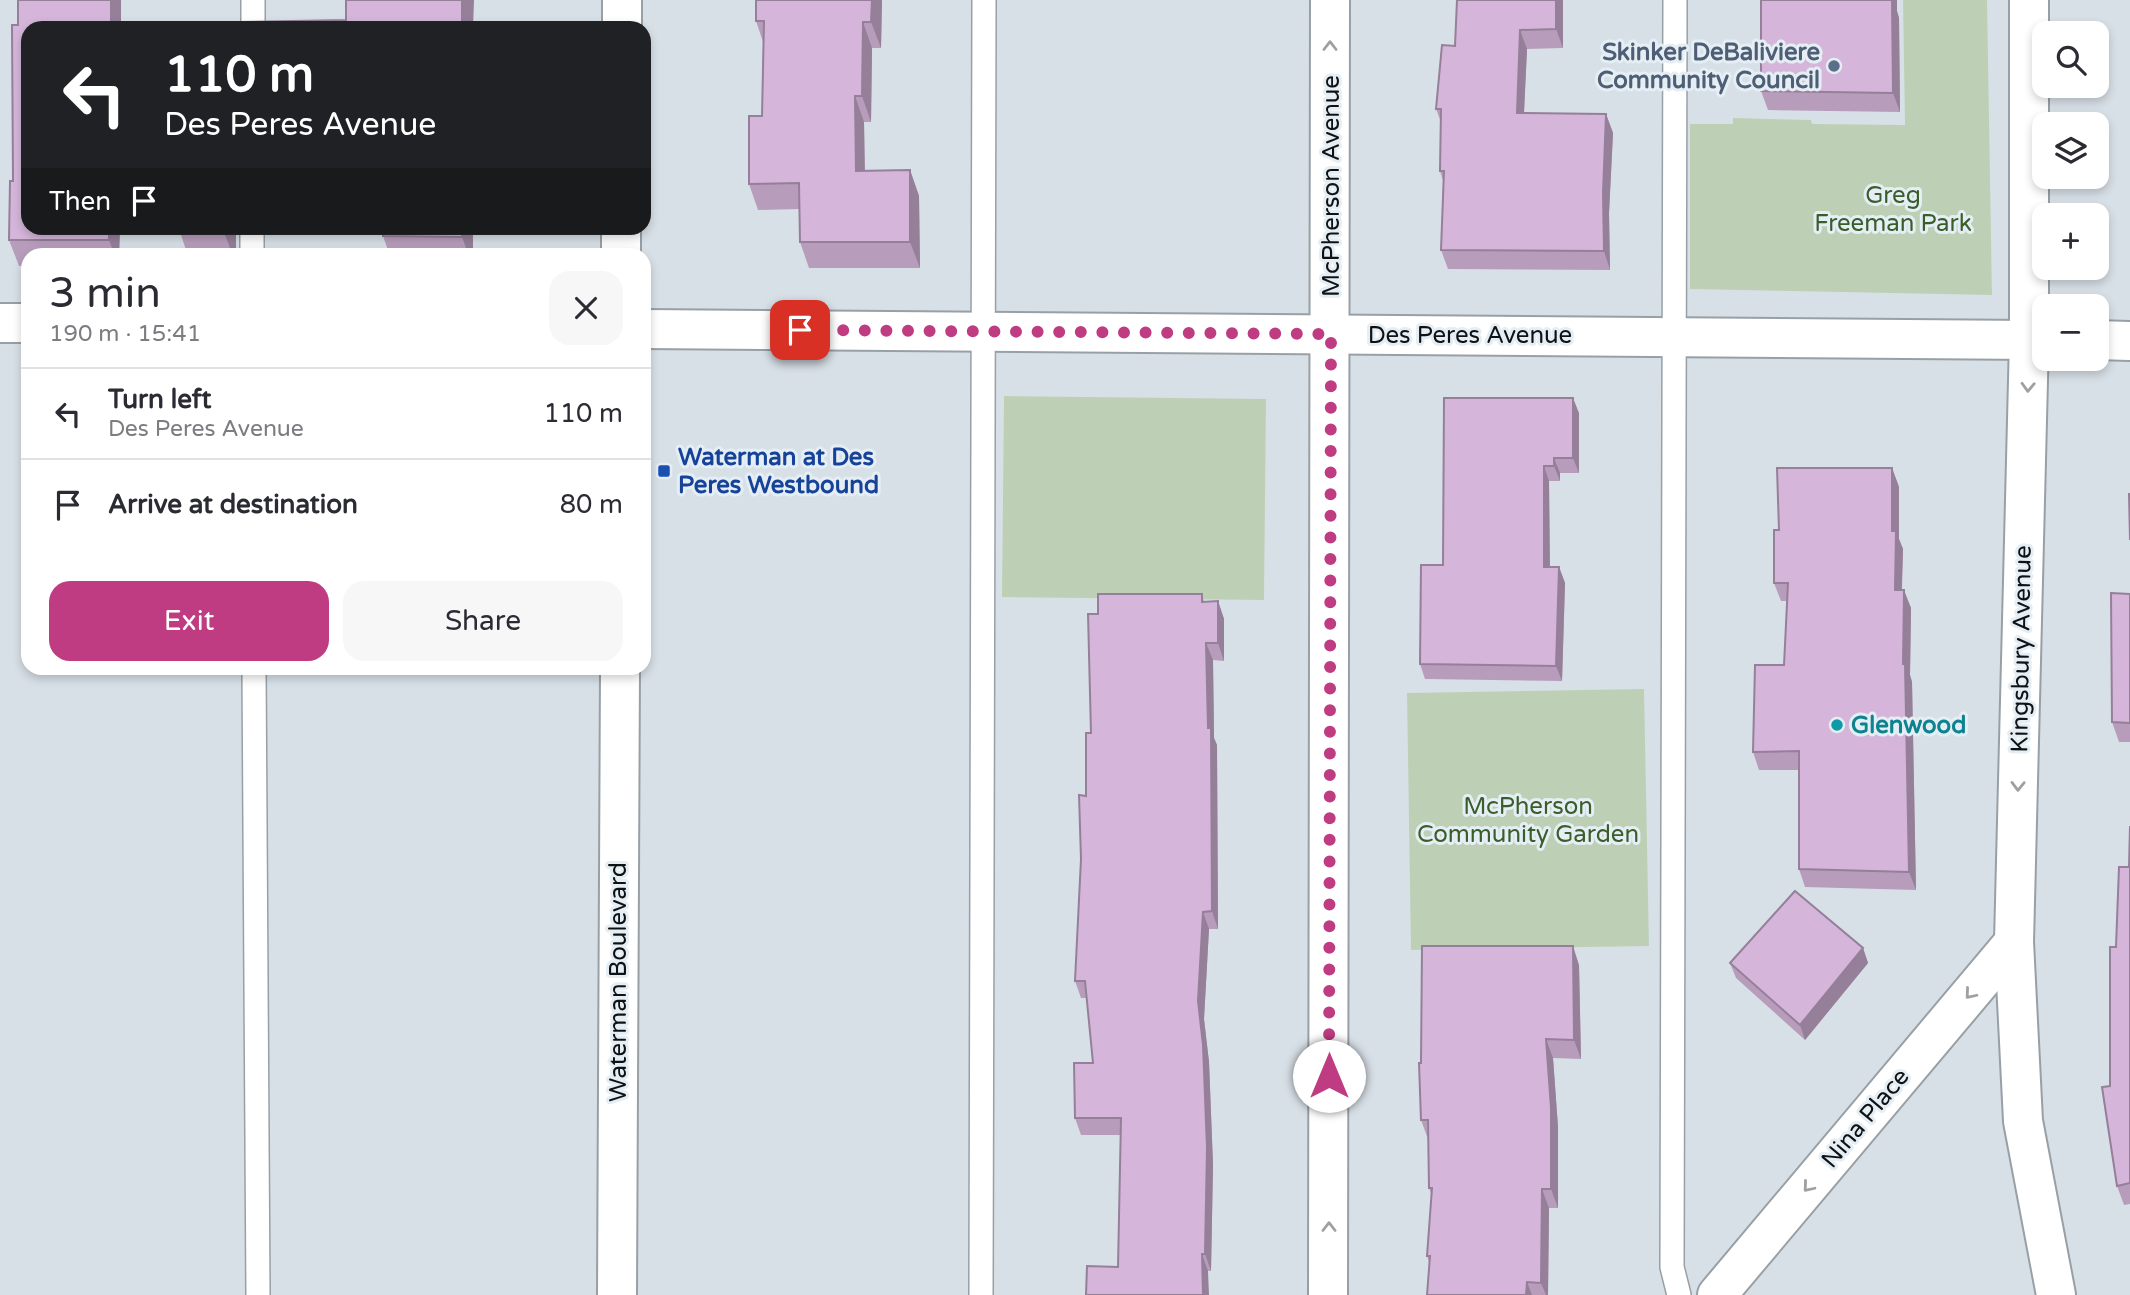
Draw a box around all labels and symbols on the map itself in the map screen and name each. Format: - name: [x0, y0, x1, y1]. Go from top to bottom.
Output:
- place label: Skinker DeBaliviere Community Council: [1597, 38, 1820, 95]
- one-way arrow: [1322, 40, 1338, 50]
- marker: Skinker DeBaliviere Community Council: [1826, 58, 1842, 74]
- street label: McPherson Avenue: [1317, 75, 1346, 297]
- park label: Greg Freeman Park: [1814, 181, 1972, 238]
- pin: [770, 300, 830, 360]
- street label: Des Peres Avenue: [1368, 321, 1572, 350]
- one-way arrow: [2020, 382, 2036, 392]
- place label: Waterman at Des Peres Westbound: [678, 443, 879, 500]
- marker: Waterman at Des Peres Westbound: [656, 463, 672, 479]
- street label: Kingsbury Avenue: [2005, 545, 2038, 753]
- place label: Glenwood: [1851, 711, 1966, 740]
- marker: Glenwood: [1829, 717, 1845, 733]
- one-way arrow: [2010, 781, 2026, 791]
- park label: McPherson Community Garden: [1417, 792, 1639, 849]
- street label: Waterman Boulevard: [604, 862, 633, 1102]
- one-way arrow: [1966, 985, 1978, 998]
- position arrow: [1292, 1039, 1366, 1113]
- street label: Nina Place: [1815, 1063, 1915, 1174]
- one-way arrow: [1804, 1178, 1816, 1191]
- one-way arrow: [1321, 1221, 1336, 1232]

